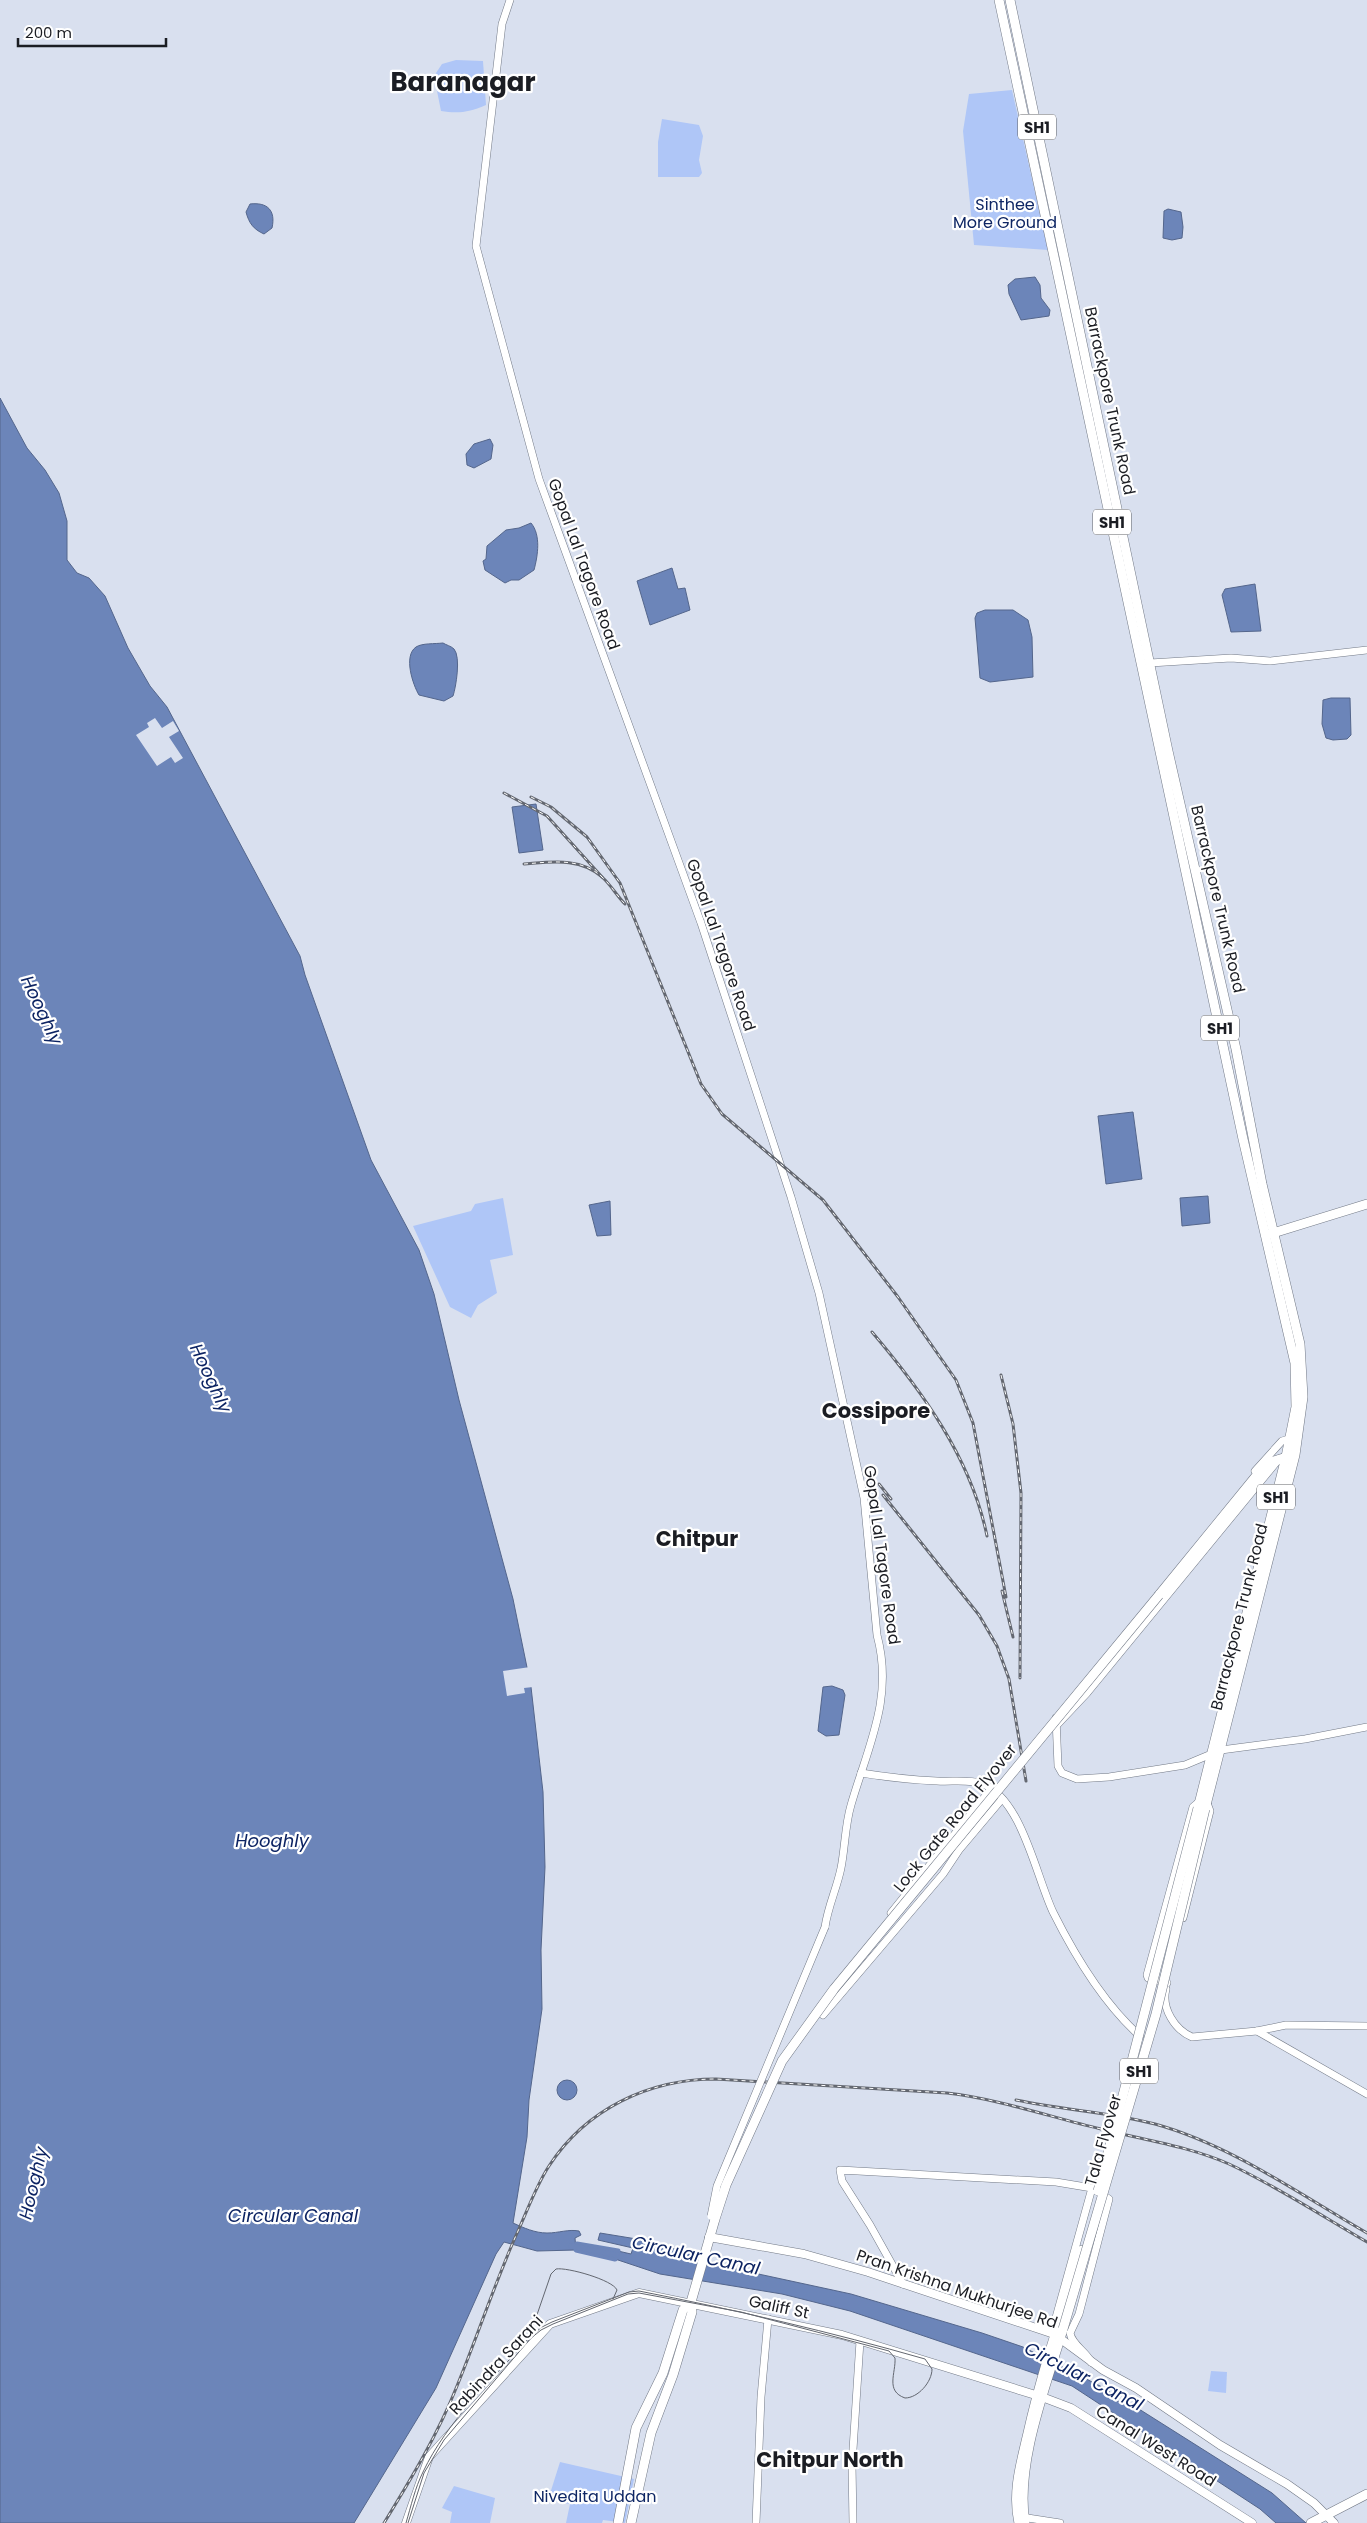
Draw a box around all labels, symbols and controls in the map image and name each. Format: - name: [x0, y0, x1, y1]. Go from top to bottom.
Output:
- scale bar: [18, 15, 165, 47]
- text: 200 m: [25, 22, 72, 43]
- district label: Baranagar: [390, 64, 536, 100]
- road number: SH1: [1018, 114, 1056, 140]
- park label: Sinthee More Ground: [953, 193, 1057, 234]
- street label: Barrackpore Trunk Road: [1079, 305, 1141, 497]
- street label: Gopal Lal Tagore Road: [542, 475, 626, 653]
- road number: SH1: [1093, 510, 1131, 534]
- street label: Barrackpore Trunk Road: [1185, 803, 1251, 995]
- street label: Gopal Lal Tagore Road: [681, 856, 761, 1034]
- water label: Hooghly: [15, 971, 69, 1049]
- road number: SH1: [1201, 1016, 1239, 1040]
- water label: Hooghly: [184, 1339, 238, 1417]
- district label: Cossipore: [822, 1396, 930, 1425]
- street label: Gopal Lal Tagore Road: [858, 1464, 906, 1646]
- road number: SH1: [1257, 1484, 1295, 1510]
- street label: Barrackpore Trunk Road: [1205, 1521, 1273, 1713]
- district label: Chitpur: [656, 1524, 738, 1553]
- street label: Lock Gate Road Flyover: [888, 1739, 1022, 1897]
- water label: Hooghly: [235, 1828, 310, 1853]
- road number: SH1: [1120, 2058, 1158, 2084]
- street label: Tala Flyover: [1079, 2091, 1127, 2189]
- water label: Hooghly: [13, 2143, 54, 2222]
- water label: Circular Canal: [228, 2203, 359, 2228]
- water label: Circular Canal: [630, 2229, 763, 2281]
- street label: Pran Krishna Mukhurjee Rd: [853, 2244, 1061, 2334]
- street label: Galiff St: [747, 2289, 811, 2325]
- street label: Rabindra Sarani: [444, 2310, 548, 2420]
- water label: Circular Canal: [1020, 2335, 1148, 2417]
- street label: Canal West Road: [1091, 2400, 1221, 2492]
- district label: Chitpur North: [756, 2445, 904, 2474]
- park label: Nivedita Uddan: [533, 2485, 657, 2508]

